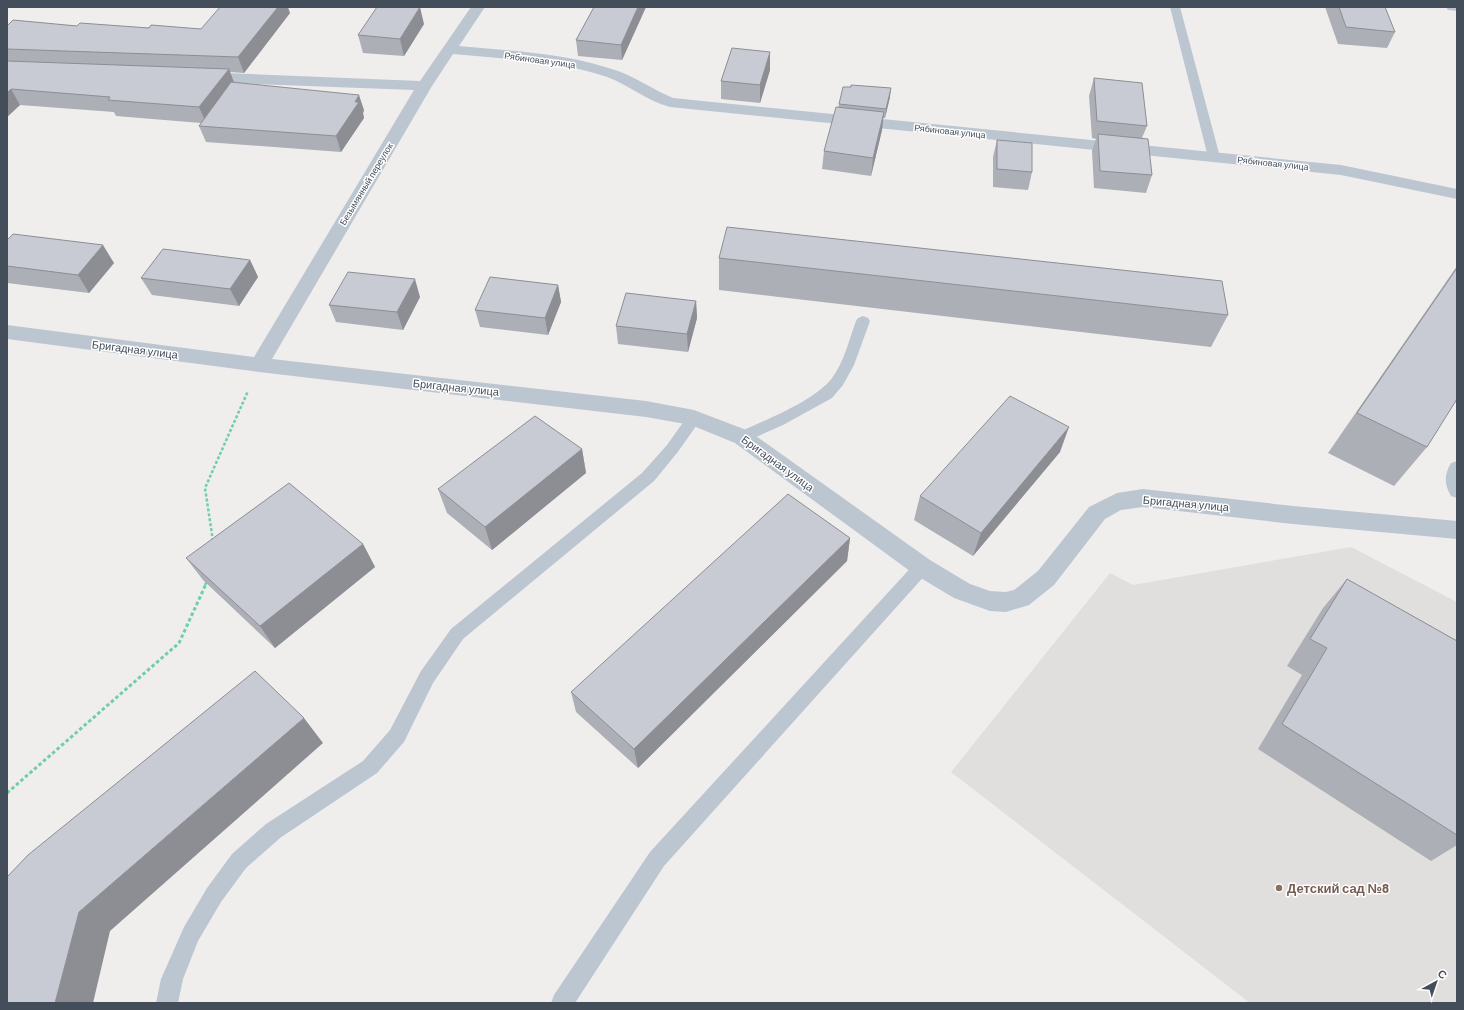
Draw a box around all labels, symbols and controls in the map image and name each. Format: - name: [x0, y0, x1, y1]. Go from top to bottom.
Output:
- street label: Рябиновая улица: [504, 50, 576, 70]
- street label: Рябиновая улица: [914, 122, 986, 140]
- street label: Безымянный переулок: [337, 141, 395, 227]
- street label: Рябиновая улица: [1237, 154, 1309, 172]
- street label: Бригадная улица: [91, 337, 180, 361]
- street label: Бригадная улица: [412, 376, 501, 398]
- street label: Бригадная улица: [739, 432, 817, 494]
- street label: Бригадная улица: [1142, 493, 1230, 513]
- place label: Детский сад №8: [1287, 880, 1389, 896]
- marker: Детский сад №8: [1274, 883, 1284, 893]
- north arrow: [1416, 962, 1456, 1002]
- text: С: [1436, 966, 1450, 982]

